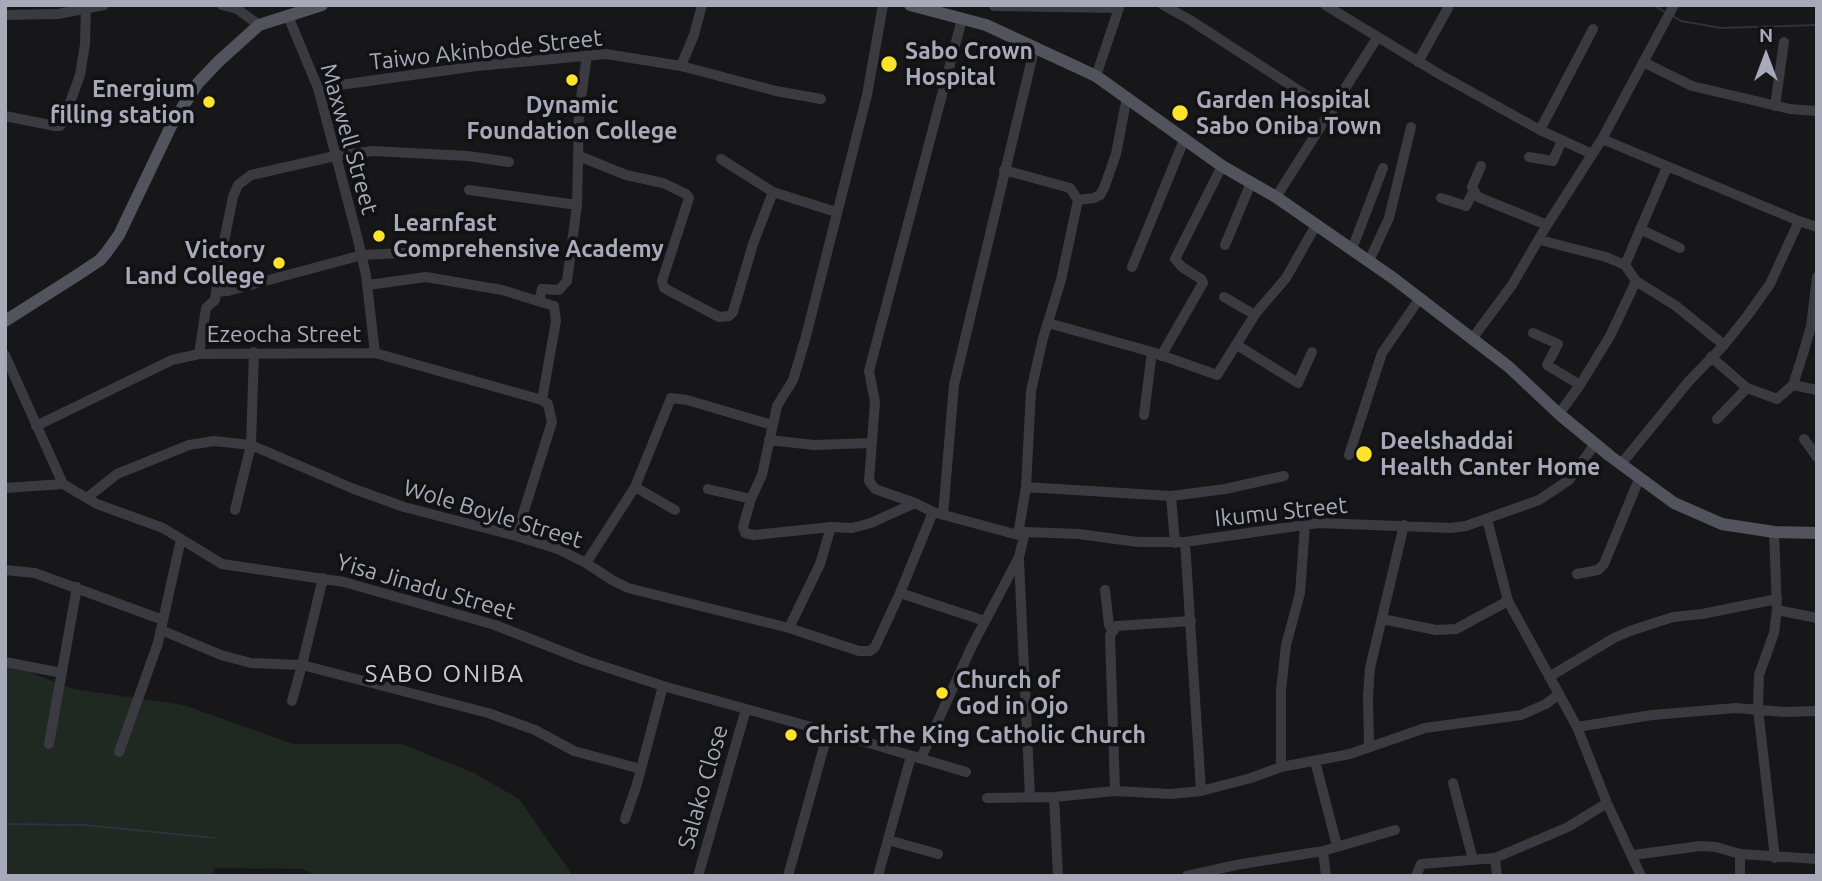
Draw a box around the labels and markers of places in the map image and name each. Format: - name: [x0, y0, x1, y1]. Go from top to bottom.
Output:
- place label: Sabo Crown Hospital: [905, 37, 1033, 91]
- marker: Sabo Crown Hospital: [879, 54, 899, 74]
- marker: Dynamic Foundation College: [564, 72, 580, 88]
- place label: Energium filling station: [50, 75, 195, 129]
- place label: Garden Hospital Sabo Oniba Town: [1196, 86, 1382, 140]
- place label: Dynamic Foundation College: [466, 91, 678, 145]
- marker: Energium filling station: [201, 94, 217, 110]
- marker: Garden Hospital Sabo Oniba Town: [1170, 103, 1190, 123]
- place label: Learnfast Comprehensive Academy: [393, 209, 664, 263]
- marker: Learnfast Comprehensive Academy: [371, 228, 387, 244]
- place label: Victory Land College: [125, 236, 265, 290]
- marker: Victory Land College: [271, 255, 287, 271]
- place label: Deelshaddai Health Canter Home: [1380, 427, 1600, 481]
- marker: Deelshaddai Health Canter Home: [1354, 444, 1374, 464]
- place label: Church of God in Ojo: [956, 666, 1069, 720]
- marker: Church of God in Ojo: [934, 685, 950, 701]
- place label: Christ The King Catholic Church: [805, 721, 1146, 749]
- marker: Christ The King Catholic Church: [783, 727, 799, 743]

